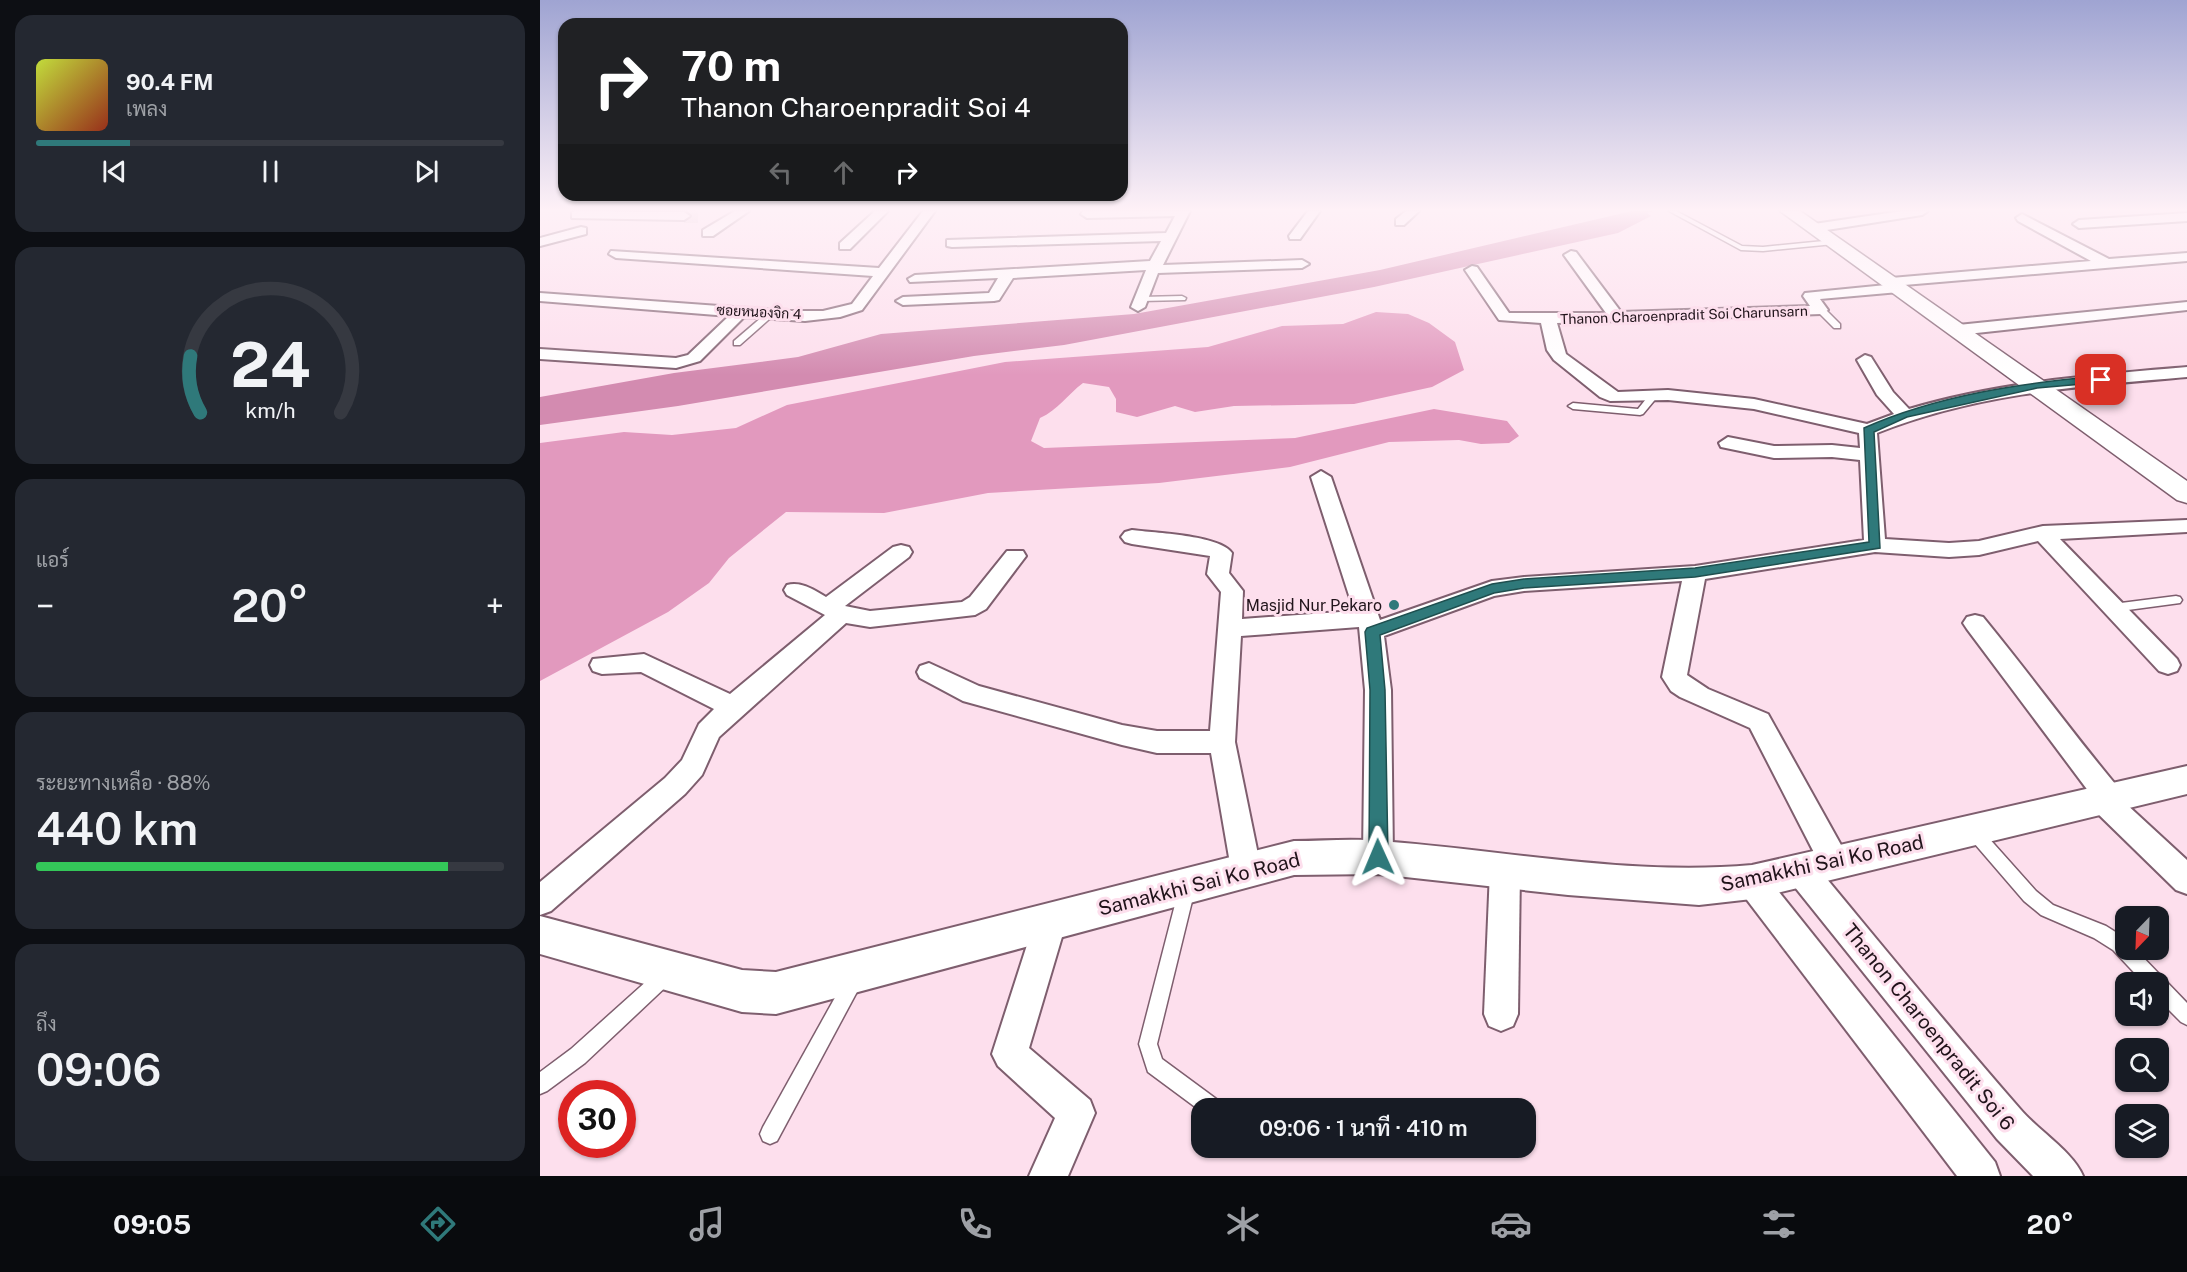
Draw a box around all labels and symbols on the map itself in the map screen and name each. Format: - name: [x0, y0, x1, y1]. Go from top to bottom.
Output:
- street label: ซอยหนองจิก 4: [716, 302, 802, 322]
- street label: Thanon Charoenpradit Soi Charunsarn: [1560, 303, 1808, 327]
- pin: [2075, 354, 2126, 405]
- place label: Masjid Nur Pekaro: [1246, 596, 1382, 615]
- marker: Masjid Nur Pekaro: [1387, 598, 1401, 612]
- position arrow: [1346, 825, 1410, 889]
- street label: Samakkhi Sai Ko Road: [1718, 830, 1926, 896]
- street label: Samakkhi Sai Ko Road: [1096, 847, 1302, 921]
- north arrow: [2115, 906, 2169, 960]
- street label: Thanon Charoenpradit Soi 6: [1838, 919, 2020, 1135]
- speed limit sign: 30: [558, 1080, 636, 1158]

